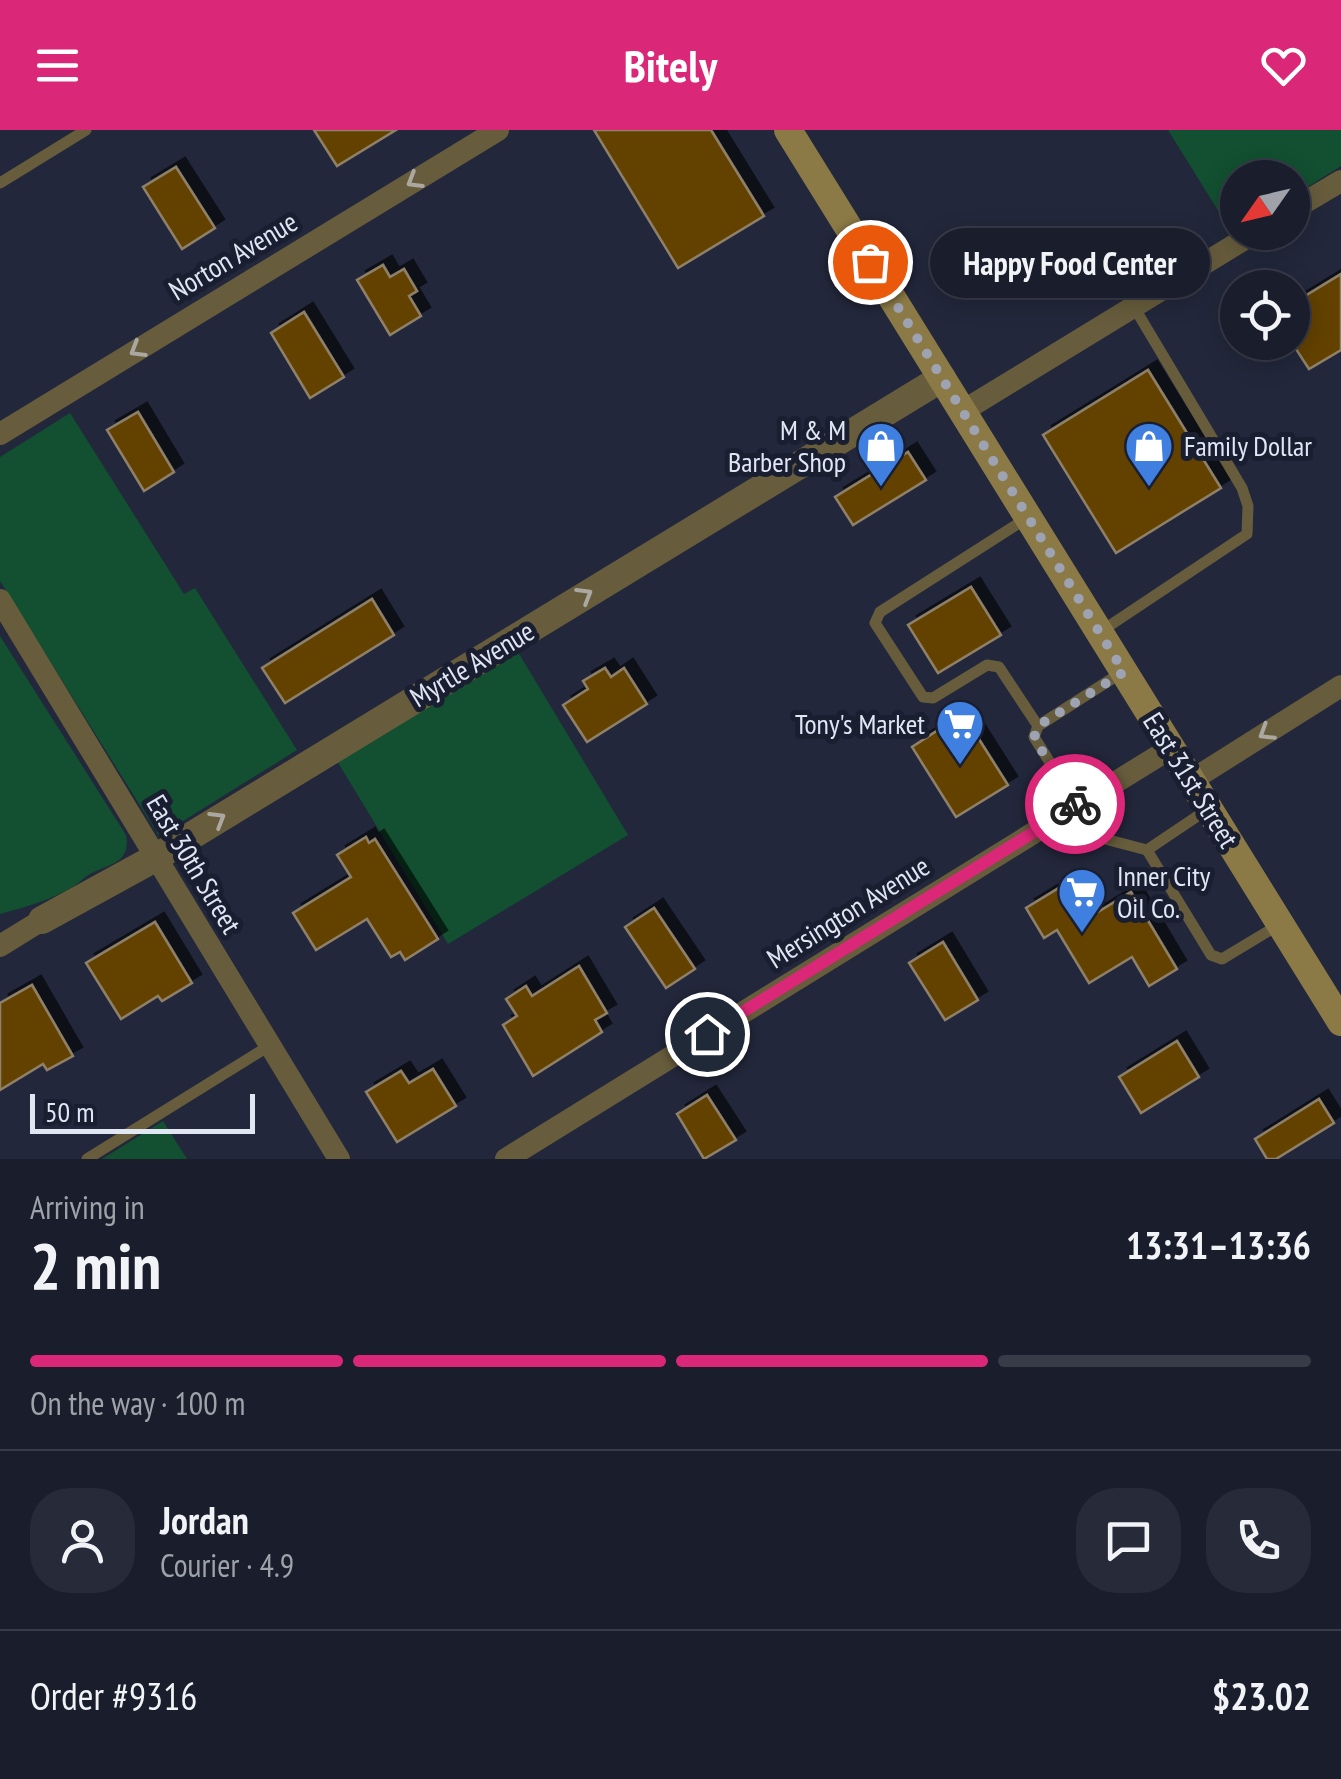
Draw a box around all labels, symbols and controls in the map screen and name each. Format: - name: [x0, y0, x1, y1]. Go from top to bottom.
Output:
- text: Bitely: [624, 36, 717, 94]
- icon: menu: [30, 38, 85, 93]
- icon: heart: [1256, 38, 1311, 93]
- north arrow: [1220, 160, 1310, 250]
- map controls: [1220, 160, 1310, 360]
- one-way arrow: [407, 169, 425, 188]
- street label: Norton Avenue: [162, 203, 304, 308]
- pin: [828, 220, 913, 305]
- callout: Happy Food Center: [930, 227, 1210, 297]
- icon: bag: [843, 235, 898, 290]
- text: Happy Food Center: [963, 242, 1177, 284]
- button: locate: [1220, 270, 1310, 360]
- one-way arrow: [130, 338, 148, 357]
- place label: M & M Barber Shop: [728, 411, 846, 480]
- shop icon: M & M Barber Shop: [855, 420, 907, 488]
- shop icon: Family Dollar: [1123, 420, 1175, 488]
- place label: Family Dollar: [1184, 427, 1312, 464]
- one-way arrow: [574, 588, 592, 607]
- street label: Myrtle Avenue: [403, 612, 541, 715]
- supermarket icon: Tony's Market: [934, 698, 986, 766]
- place label: Tony's Market: [795, 705, 925, 742]
- street label: East 31st Street: [1135, 705, 1248, 854]
- one-way arrow: [1259, 720, 1277, 739]
- courier: [1025, 754, 1125, 854]
- icon: bike: [1048, 777, 1103, 832]
- street label: East 30th Street: [139, 788, 250, 940]
- one-way arrow: [207, 812, 225, 831]
- street label: Mersington Avenue: [760, 847, 936, 976]
- place label: Inner City Oil Co.: [1117, 857, 1211, 926]
- supermarket icon: Inner City Oil Co.: [1056, 866, 1108, 934]
- pin: [665, 992, 750, 1077]
- icon: home: [680, 1007, 735, 1062]
- scale bar: [30, 1089, 255, 1134]
- text: 50 m: [45, 1093, 94, 1130]
- text: Arriving in: [30, 1186, 145, 1228]
- text: 13:31–13:36: [1126, 1220, 1311, 1269]
- text: 2 min: [30, 1223, 161, 1307]
- text: On the way · 100 m: [30, 1382, 245, 1424]
- button: person: [30, 1488, 135, 1593]
- button: chat: [1076, 1488, 1181, 1593]
- button: phone: [1206, 1488, 1311, 1593]
- text: Jordan: [160, 1495, 249, 1544]
- text: Courier · 4.9: [160, 1544, 294, 1586]
- text: Order #9316: [30, 1671, 197, 1720]
- text: $23.02: [1212, 1671, 1311, 1720]

